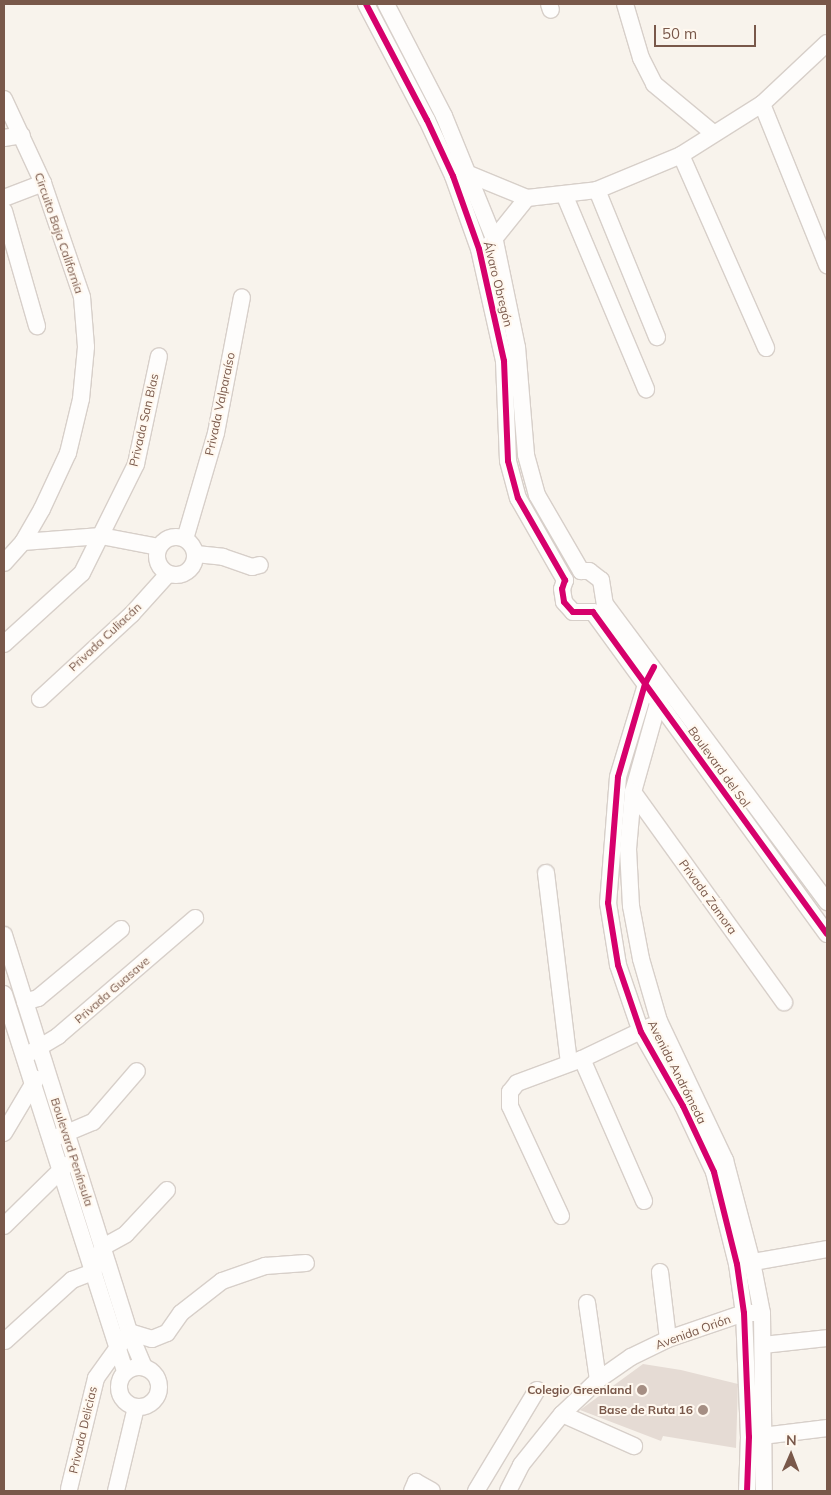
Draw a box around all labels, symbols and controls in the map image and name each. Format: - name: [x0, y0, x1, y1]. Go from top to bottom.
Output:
- scale bar: [656, 15, 758, 47]
- text: 50 m: [662, 24, 697, 43]
- street label: Circuito Baja California: [32, 171, 86, 295]
- street label: Álvaro Obregón: [480, 240, 516, 328]
- street label: Privada Valparaíso: [202, 351, 238, 457]
- street label: Privada San Blas: [126, 372, 162, 468]
- street label: Privada Culiacán: [66, 600, 144, 674]
- street label: Boulevard del Sol: [685, 724, 753, 810]
- street label: Privada Zamora: [676, 857, 740, 937]
- street label: Privada Guasave: [72, 954, 152, 1026]
- street label: Avenida Andrómeda: [645, 1018, 709, 1126]
- street label: Boulevard Península: [48, 1096, 96, 1208]
- street label: Avenida Orión: [653, 1312, 733, 1352]
- place label: Colegio Greenland: [527, 1383, 632, 1397]
- marker: Colegio Greenland: [636, 1384, 648, 1396]
- street label: Privada Delicias: [66, 1385, 100, 1475]
- place label: Base de Ruta 16: [599, 1403, 693, 1417]
- marker: Base de Ruta 16: [697, 1404, 709, 1416]
- north arrow: [766, 1430, 816, 1480]
- text: N: [786, 1431, 797, 1449]

